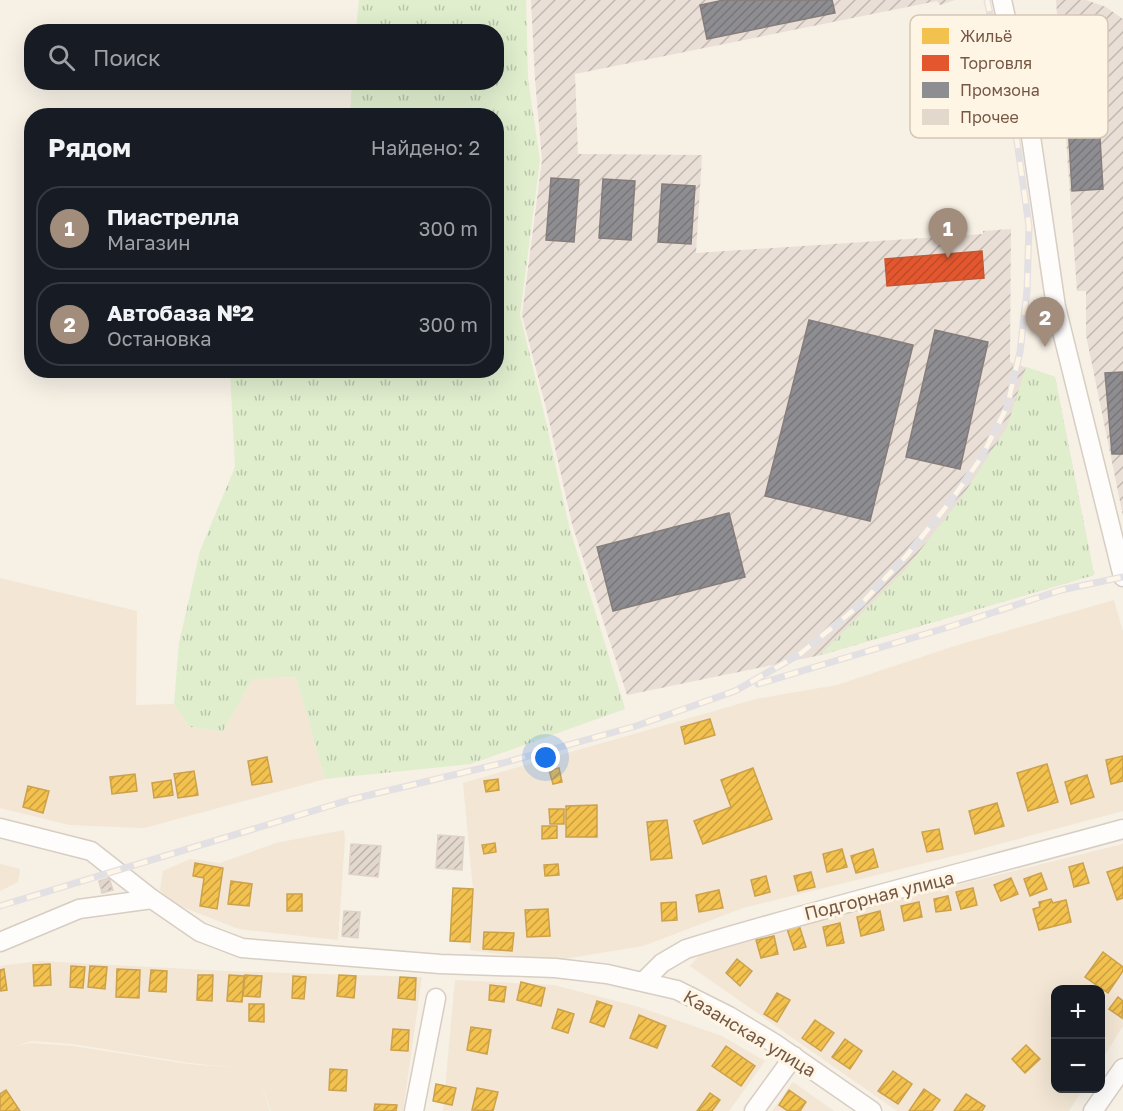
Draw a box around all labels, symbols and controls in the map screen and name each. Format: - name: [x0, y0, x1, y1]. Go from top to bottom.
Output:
- legend: [910, 15, 1108, 138]
- search box: [24, 24, 504, 90]
- text: Жильё: [960, 26, 1012, 46]
- icon: search: [45, 41, 78, 74]
- text: Поиск: [93, 44, 161, 71]
- text: Торговля: [960, 53, 1032, 73]
- text: Промзона: [960, 80, 1040, 100]
- text: Прочее: [960, 107, 1019, 127]
- text: Рядом: [48, 132, 131, 163]
- text: Найдено: 2: [371, 135, 480, 159]
- text: Пиастрелла: [107, 203, 239, 230]
- pin: 1: [928, 208, 968, 258]
- text: 1: [64, 216, 75, 240]
- text: 300 m: [419, 216, 478, 240]
- text: Магазин: [107, 230, 191, 254]
- pin: 2: [1026, 298, 1064, 347]
- text: Автобаза №2: [107, 299, 254, 326]
- text: 2: [63, 312, 76, 336]
- text: 300 m: [419, 312, 478, 336]
- text: Остановка: [107, 326, 212, 350]
- your location: [531, 743, 560, 772]
- street label: Подгорная улица: [802, 866, 956, 924]
- street label: Казанская улица: [680, 985, 820, 1081]
- map controls: [1051, 985, 1105, 1093]
- button: +: [1051, 985, 1105, 1039]
- button: −: [1051, 1039, 1105, 1093]

